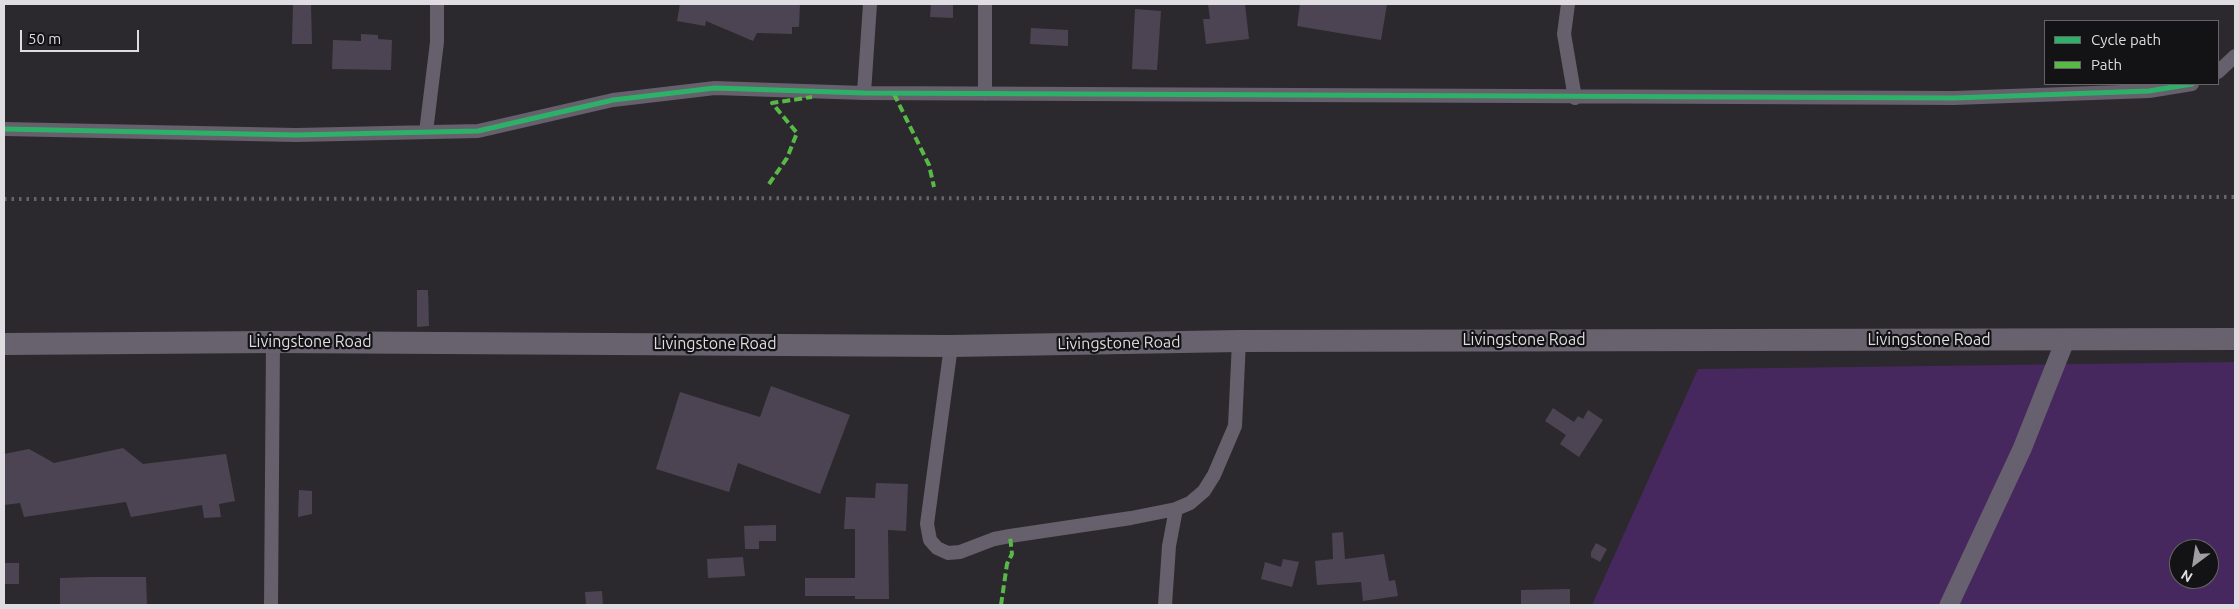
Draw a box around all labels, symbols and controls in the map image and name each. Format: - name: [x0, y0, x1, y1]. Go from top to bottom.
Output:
- scale bar: [22, 20, 141, 52]
- legend: [2044, 20, 2219, 85]
- text: 50 m: [28, 30, 61, 47]
- text: Cycle path: [2091, 31, 2161, 48]
- text: Path: [2091, 56, 2122, 73]
- street label: Livingstone Road: [1462, 330, 1586, 350]
- street label: Livingstone Road: [1867, 330, 1991, 350]
- street label: Livingstone Road: [248, 332, 372, 352]
- street label: Livingstone Road: [1057, 332, 1181, 354]
- street label: Livingstone Road: [653, 334, 777, 354]
- north arrow: [2169, 539, 2219, 589]
- text: N: [2178, 566, 2195, 586]

